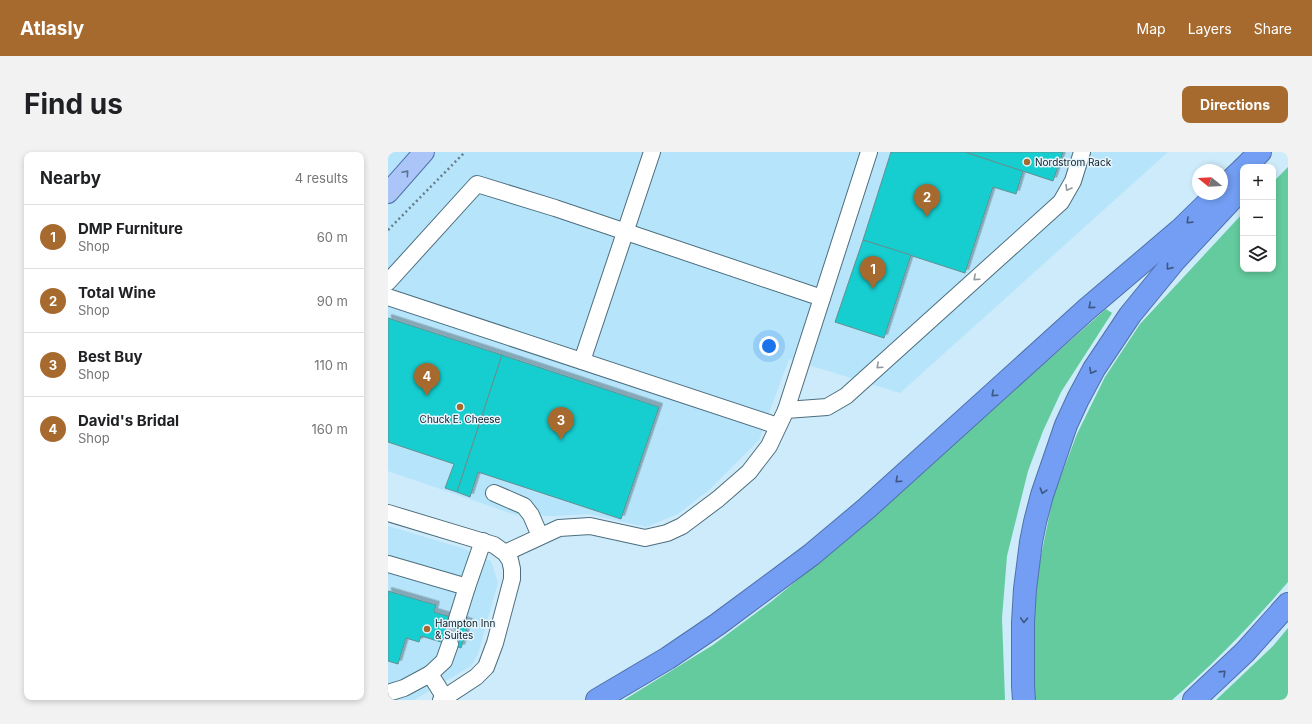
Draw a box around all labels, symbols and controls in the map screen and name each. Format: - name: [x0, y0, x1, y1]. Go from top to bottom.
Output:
- text: Atlasly: [20, 17, 84, 40]
- text: Map: [1137, 20, 1166, 37]
- text: Layers: [1188, 20, 1232, 37]
- text: Share: [1254, 20, 1292, 37]
- button: Directions: [1182, 86, 1288, 123]
- text: Find us: [24, 87, 123, 121]
- place label: Nordstrom Rack: [1035, 156, 1112, 168]
- marker: Nordstrom Rack: [1022, 157, 1032, 167]
- north arrow: [1192, 164, 1228, 200]
- map controls: [1240, 164, 1276, 272]
- button: +: [1240, 164, 1276, 200]
- text: Nearby: [40, 168, 101, 188]
- text: 4 results: [295, 170, 348, 186]
- one-way arrow: [401, 170, 408, 177]
- pin: 2: [914, 184, 940, 217]
- one-way arrow: [1066, 184, 1073, 191]
- button: −: [1240, 200, 1276, 236]
- one-way arrow: [1186, 216, 1194, 224]
- text: DMP Furniture: [78, 219, 183, 238]
- text: 1: [50, 229, 56, 245]
- text: 60 m: [317, 229, 348, 245]
- button: layers: [1240, 236, 1276, 272]
- text: Shop: [78, 238, 110, 254]
- pin: 1: [860, 256, 886, 289]
- one-way arrow: [1167, 262, 1174, 270]
- one-way arrow: [973, 274, 980, 281]
- text: Total Wine: [78, 283, 156, 302]
- text: 2: [49, 293, 57, 309]
- text: 90 m: [317, 293, 348, 309]
- one-way arrow: [1088, 301, 1095, 308]
- text: Shop: [78, 302, 110, 318]
- your location: [759, 336, 779, 356]
- text: Best Buy: [78, 347, 143, 366]
- text: 3: [49, 357, 57, 373]
- text: 110 m: [314, 357, 348, 373]
- one-way arrow: [877, 361, 884, 368]
- pin: 4: [414, 363, 440, 396]
- text: Shop: [78, 366, 110, 382]
- one-way arrow: [1090, 367, 1097, 375]
- one-way arrow: [992, 389, 999, 396]
- marker: Chuck E. Cheese: [455, 402, 465, 412]
- pin: 3: [548, 407, 574, 440]
- text: David's Bridal: [78, 411, 179, 430]
- place label: Chuck E. Cheese: [420, 413, 501, 425]
- text: 4: [49, 421, 57, 437]
- text: 160 m: [311, 421, 348, 437]
- text: Shop: [78, 430, 110, 446]
- one-way arrow: [895, 476, 902, 483]
- one-way arrow: [1039, 488, 1048, 495]
- place label: Hampton Inn & Suites: [435, 617, 495, 641]
- one-way arrow: [1019, 617, 1028, 623]
- marker: Hampton Inn & Suites: [422, 624, 432, 634]
- one-way arrow: [1218, 671, 1226, 678]

